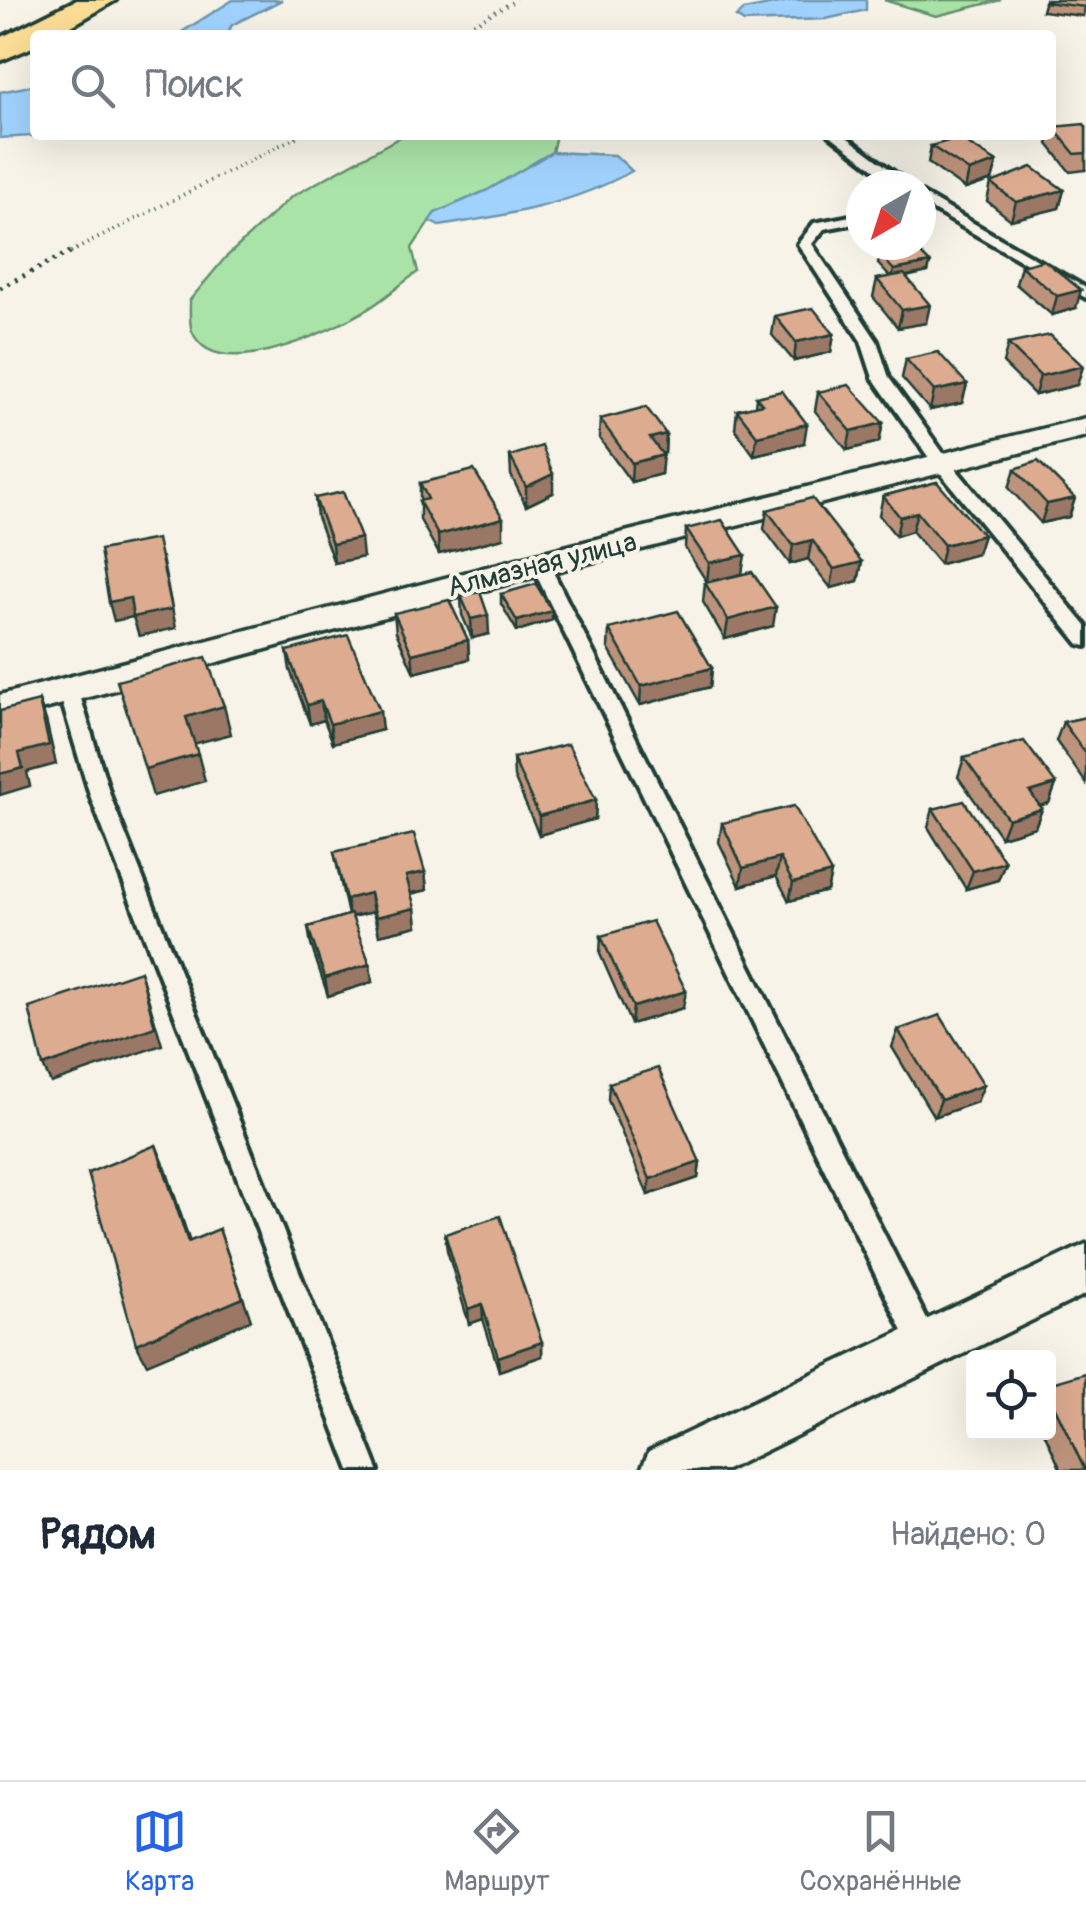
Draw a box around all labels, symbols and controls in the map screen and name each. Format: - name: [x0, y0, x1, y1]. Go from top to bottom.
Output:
- search box: [30, 30, 1056, 140]
- icon: search: [65, 58, 120, 113]
- text: Поиск: [145, 61, 244, 109]
- north arrow: [846, 170, 936, 260]
- street label: Алмазная улица: [444, 525, 640, 605]
- map controls: [966, 1350, 1056, 1440]
- button: locate: [966, 1350, 1056, 1440]
- text: Рядом: [40, 1509, 156, 1561]
- text: Найдено: 0: [890, 1515, 1046, 1555]
- tab: Карта: [125, 1804, 194, 1899]
- tab: Маршрут: [444, 1804, 550, 1899]
- tab: Сохранённые: [800, 1804, 961, 1899]

